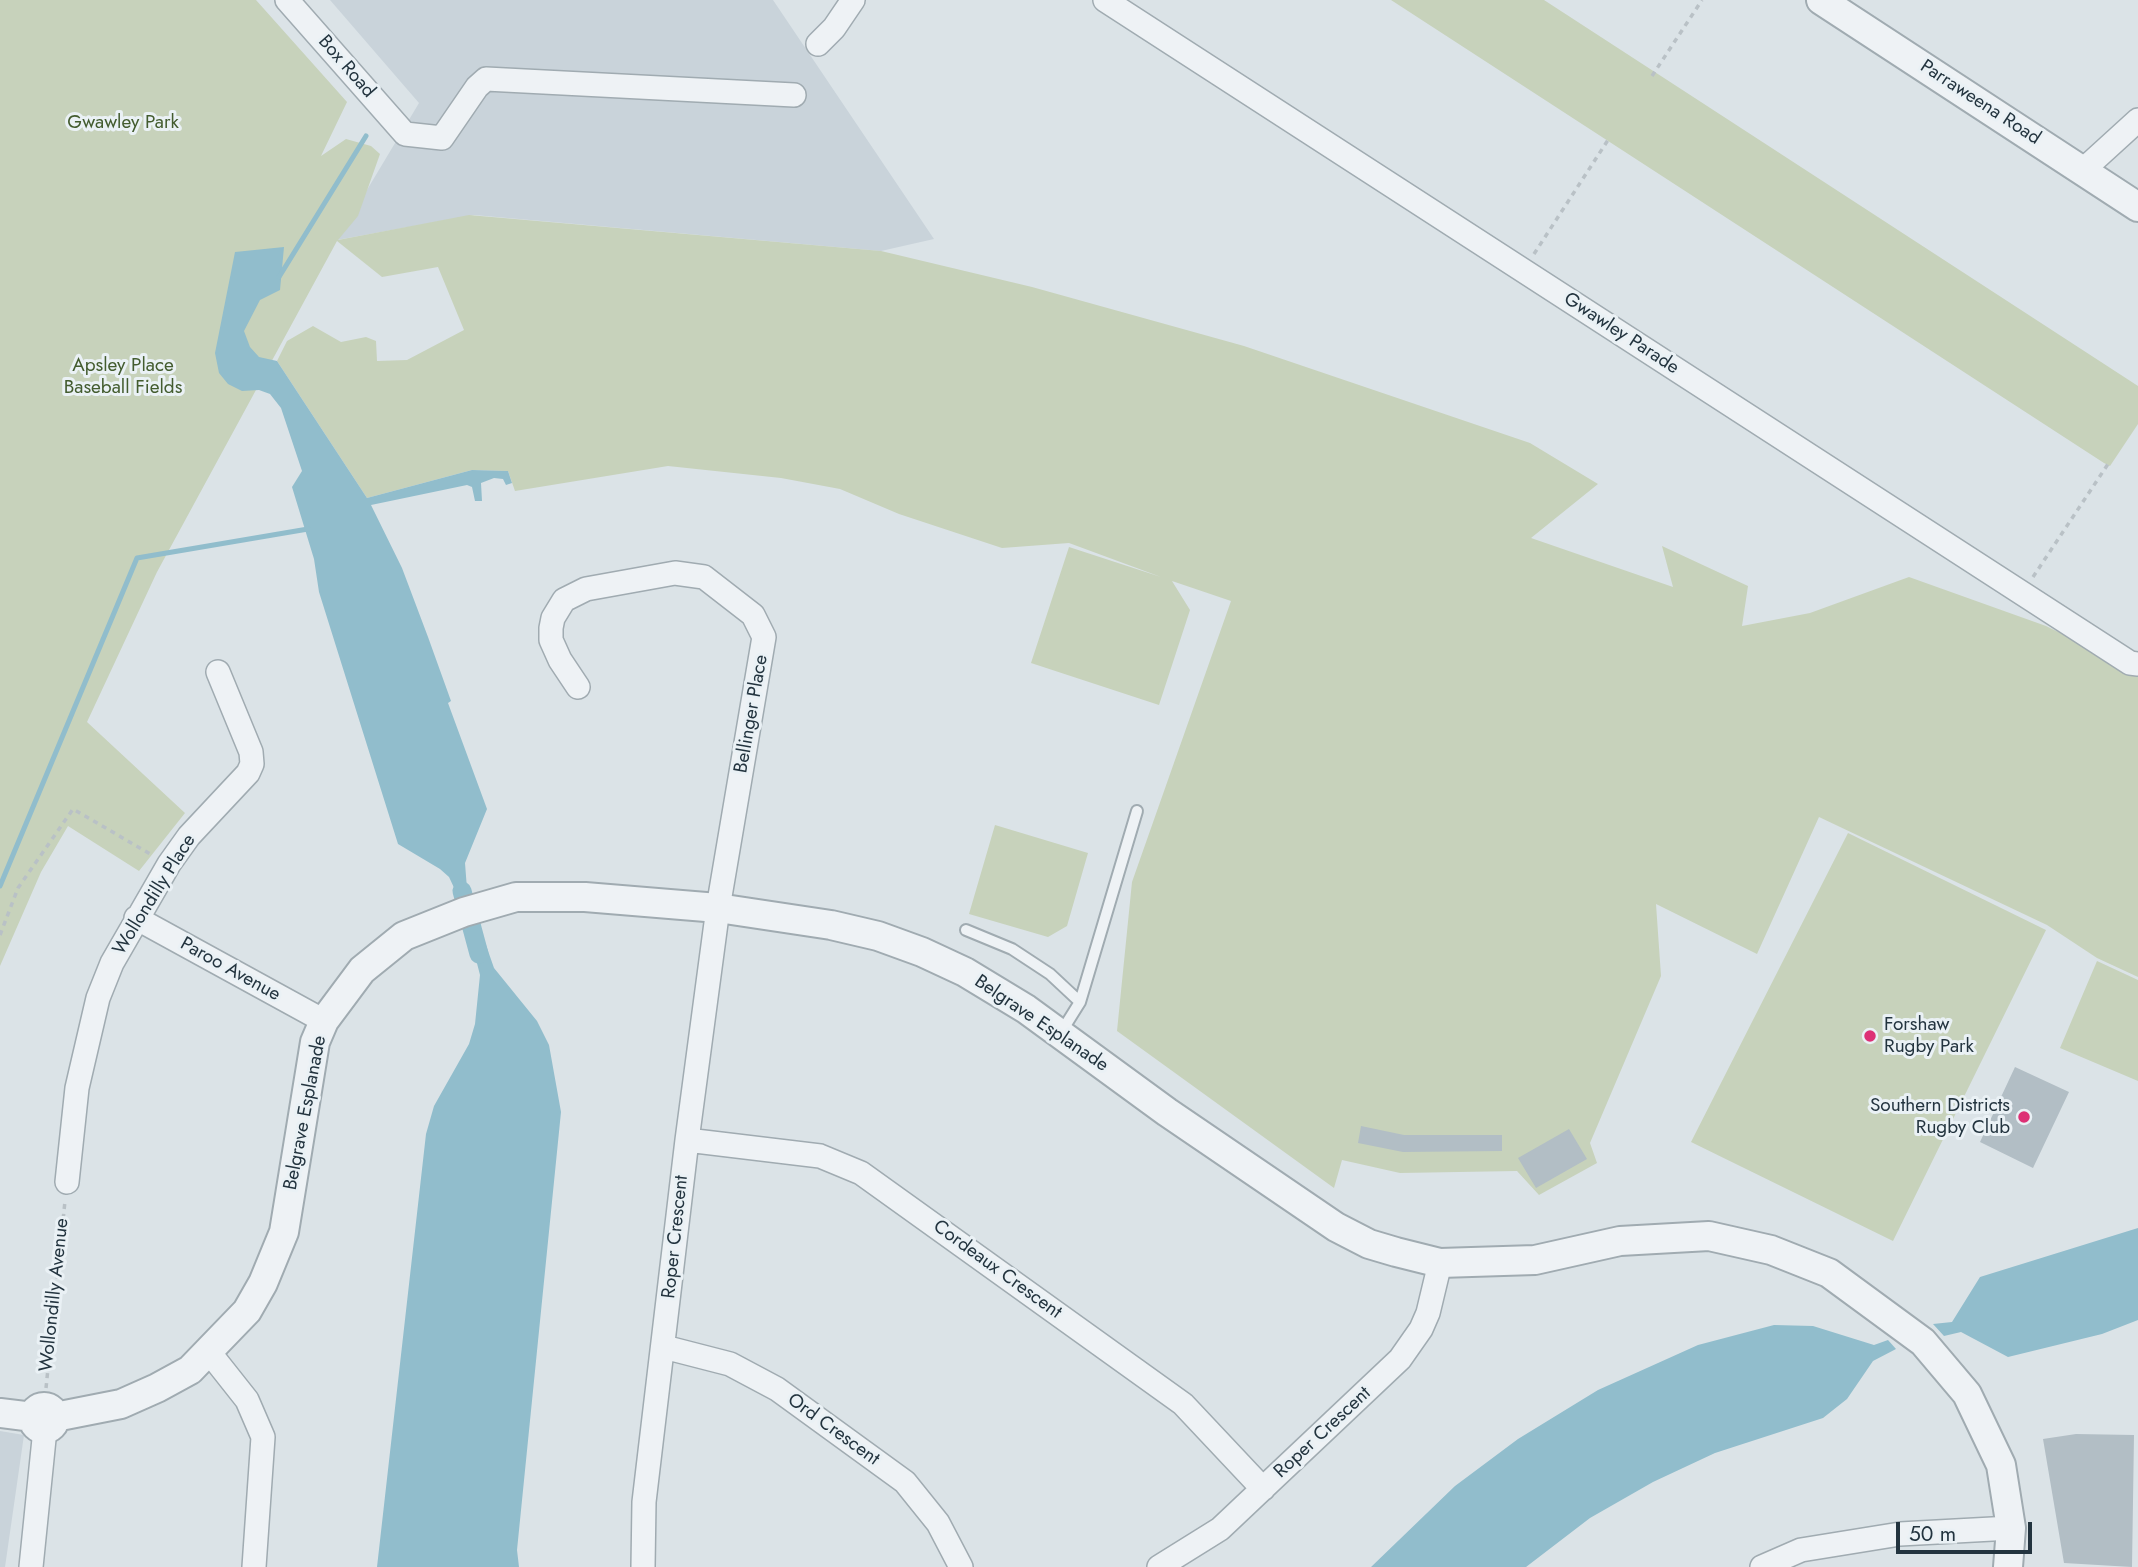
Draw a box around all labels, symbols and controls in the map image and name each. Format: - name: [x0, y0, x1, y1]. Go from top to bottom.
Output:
- street label: Box Road: [313, 31, 379, 103]
- street label: Parraweena Road: [1915, 56, 2045, 150]
- park label: Gwawley Park: [67, 112, 179, 134]
- street label: Gwawley Parade: [1559, 288, 1683, 380]
- park label: Apsley Place Baseball Fields: [64, 355, 182, 399]
- street label: Bellinger Place: [730, 653, 774, 775]
- street label: Wollondilly Place: [109, 830, 201, 960]
- street label: Paroo Avenue: [176, 933, 284, 1007]
- street label: Belgrave Esplanade: [970, 971, 1112, 1077]
- place label: Forshaw Rugby Park: [1884, 1014, 1974, 1058]
- marker: Forshaw Rugby Park: [1862, 1028, 1878, 1044]
- street label: Belgrave Esplanade: [280, 1034, 332, 1192]
- place label: Southern Districts Rugby Club: [1870, 1095, 2010, 1139]
- marker: Southern Districts Rugby Club: [2016, 1109, 2032, 1125]
- street label: Roper Crescent: [658, 1174, 694, 1300]
- street label: Cordeaux Crescent: [928, 1216, 1066, 1324]
- street label: Wollondilly Avenue: [36, 1217, 74, 1373]
- street label: Roper Crescent: [1270, 1382, 1376, 1484]
- street label: Ord Crescent: [783, 1389, 883, 1471]
- scale bar: [1900, 1508, 2036, 1552]
- text: 50 m: [1909, 1519, 1956, 1549]

